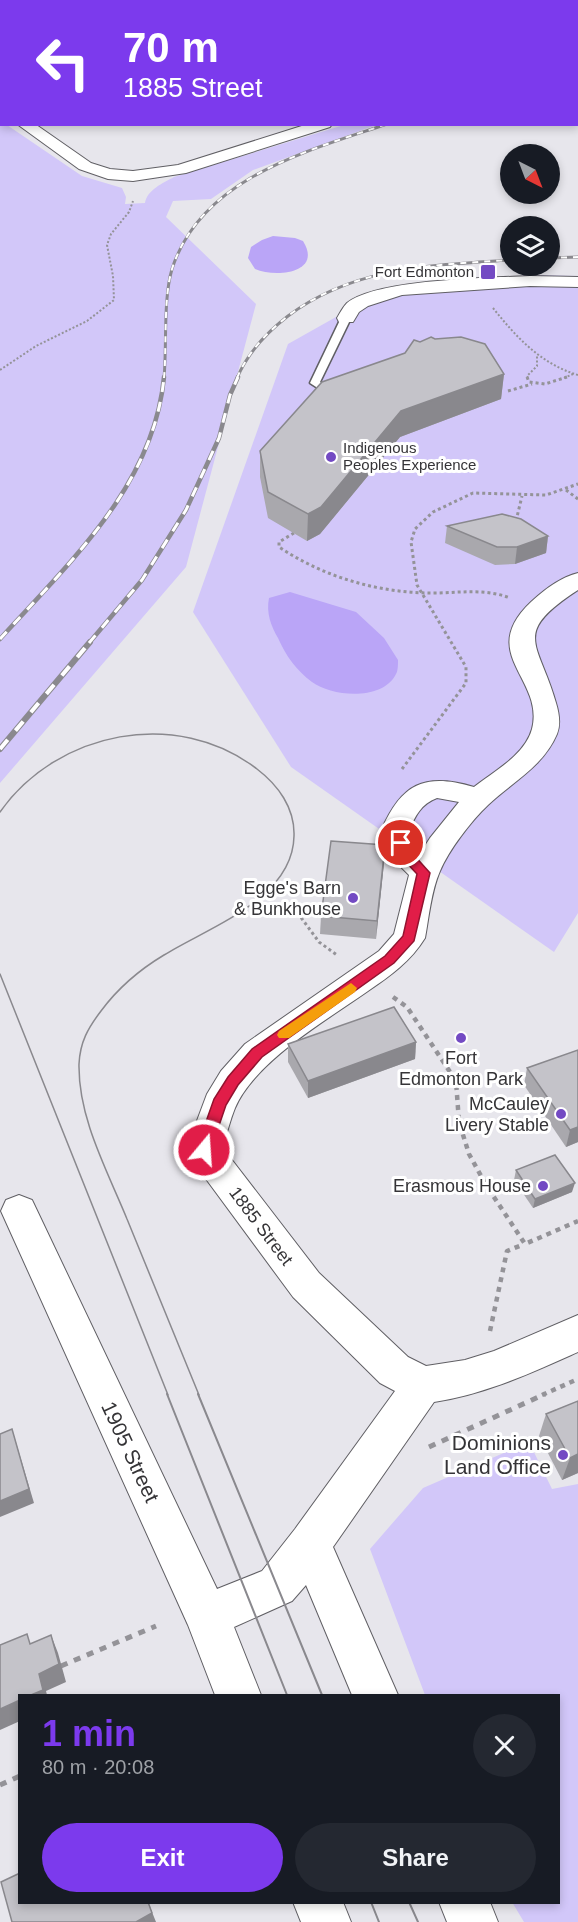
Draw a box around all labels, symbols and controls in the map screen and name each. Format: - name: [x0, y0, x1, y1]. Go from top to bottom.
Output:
- icon: left: [24, 24, 102, 102]
- text: 70 m: [123, 24, 219, 71]
- text: 1885 Street: [123, 73, 263, 103]
- north arrow: [500, 144, 560, 204]
- map controls: [500, 144, 560, 276]
- button: layers: [500, 216, 560, 276]
- place label: Fort Edmonton: [375, 263, 474, 280]
- marker: Fort Edmonton: [479, 263, 497, 281]
- place label: Indigenous Peoples Experience: [343, 439, 476, 473]
- marker: Indigenous Peoples Experience: [324, 450, 338, 464]
- pin: [375, 817, 426, 868]
- icon: arrive: [384, 826, 417, 859]
- place label: Egge's Barn & Bunkhouse: [234, 878, 341, 919]
- marker: Egge's Barn & Bunkhouse: [346, 891, 360, 905]
- marker: Fort Edmonton Park: [454, 1031, 468, 1045]
- place label: Fort Edmonton Park: [399, 1048, 524, 1089]
- place label: McCauley Livery Stable: [445, 1094, 549, 1135]
- marker: McCauley Livery Stable: [554, 1107, 568, 1121]
- position arrow: [172, 1118, 236, 1182]
- place label: Erasmous House: [393, 1176, 531, 1196]
- marker: Erasmous House: [536, 1179, 550, 1193]
- street label: 1885 Street: [225, 1183, 297, 1269]
- street label: 1905 Street: [97, 1398, 164, 1506]
- place label: Dominions Land Office: [444, 1431, 551, 1478]
- marker: Dominions Land Office: [556, 1448, 570, 1462]
- text: 1 min: [42, 1713, 136, 1754]
- button: close: [473, 1714, 536, 1777]
- text: 80 m · 20:08: [42, 1756, 154, 1778]
- button: Exit: [42, 1823, 283, 1892]
- button: Share: [295, 1823, 536, 1892]

